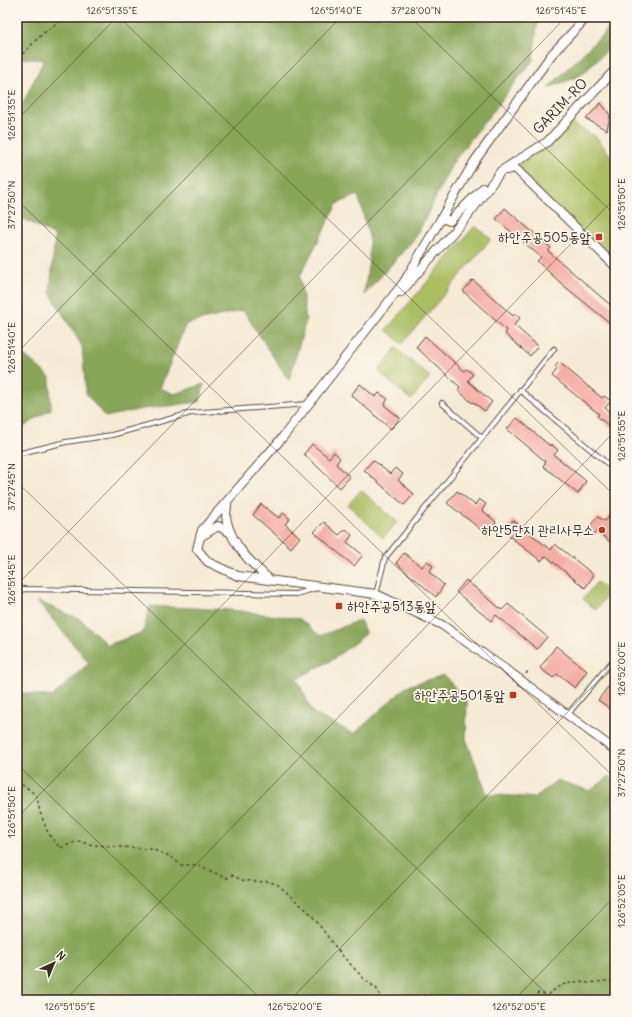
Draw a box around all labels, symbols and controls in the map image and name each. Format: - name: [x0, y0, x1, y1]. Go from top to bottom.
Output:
- text: 126°51'35"E: [87, 4, 138, 17]
- text: 126°51'40"E: [310, 4, 362, 17]
- text: 37°28'00"N: [391, 4, 441, 17]
- text: 126°51'45"E: [536, 4, 586, 17]
- street label: GARIM-RO: [529, 74, 591, 138]
- text: 126°51'35"E: [5, 89, 18, 140]
- text: 126°51'50"E: [615, 178, 628, 230]
- text: 37°27'50"N: [5, 181, 18, 229]
- place label: 하안주공505동앞: [498, 228, 591, 246]
- marker: 하안주공505동앞: [594, 232, 604, 242]
- text: 126°51'40"E: [5, 322, 18, 374]
- text: 126°51'55"E: [615, 410, 628, 461]
- text: 37°27'45"N: [5, 463, 18, 511]
- place label: 하안5단지 관리사무소: [481, 521, 594, 539]
- marker: 하안5단지 관리사무소: [597, 525, 607, 535]
- text: 126°51'45"E: [5, 555, 18, 605]
- place label: 하안주공513동앞: [347, 597, 436, 615]
- marker: 하안주공513동앞: [334, 601, 344, 611]
- text: 126°52'00"E: [615, 642, 628, 696]
- place label: 하안주공501동앞: [415, 686, 505, 704]
- marker: 하안주공501동앞: [508, 690, 518, 700]
- text: 37°27'50"N: [615, 749, 628, 797]
- text: 126°51'50"E: [5, 786, 18, 838]
- text: 126°52'05"E: [615, 874, 628, 928]
- north arrow: [34, 943, 74, 983]
- text: N: [53, 948, 69, 963]
- text: 126°51'55"E: [45, 1000, 96, 1013]
- text: 126°52'00"E: [268, 1000, 322, 1013]
- text: 126°52'05"E: [492, 1000, 546, 1013]

